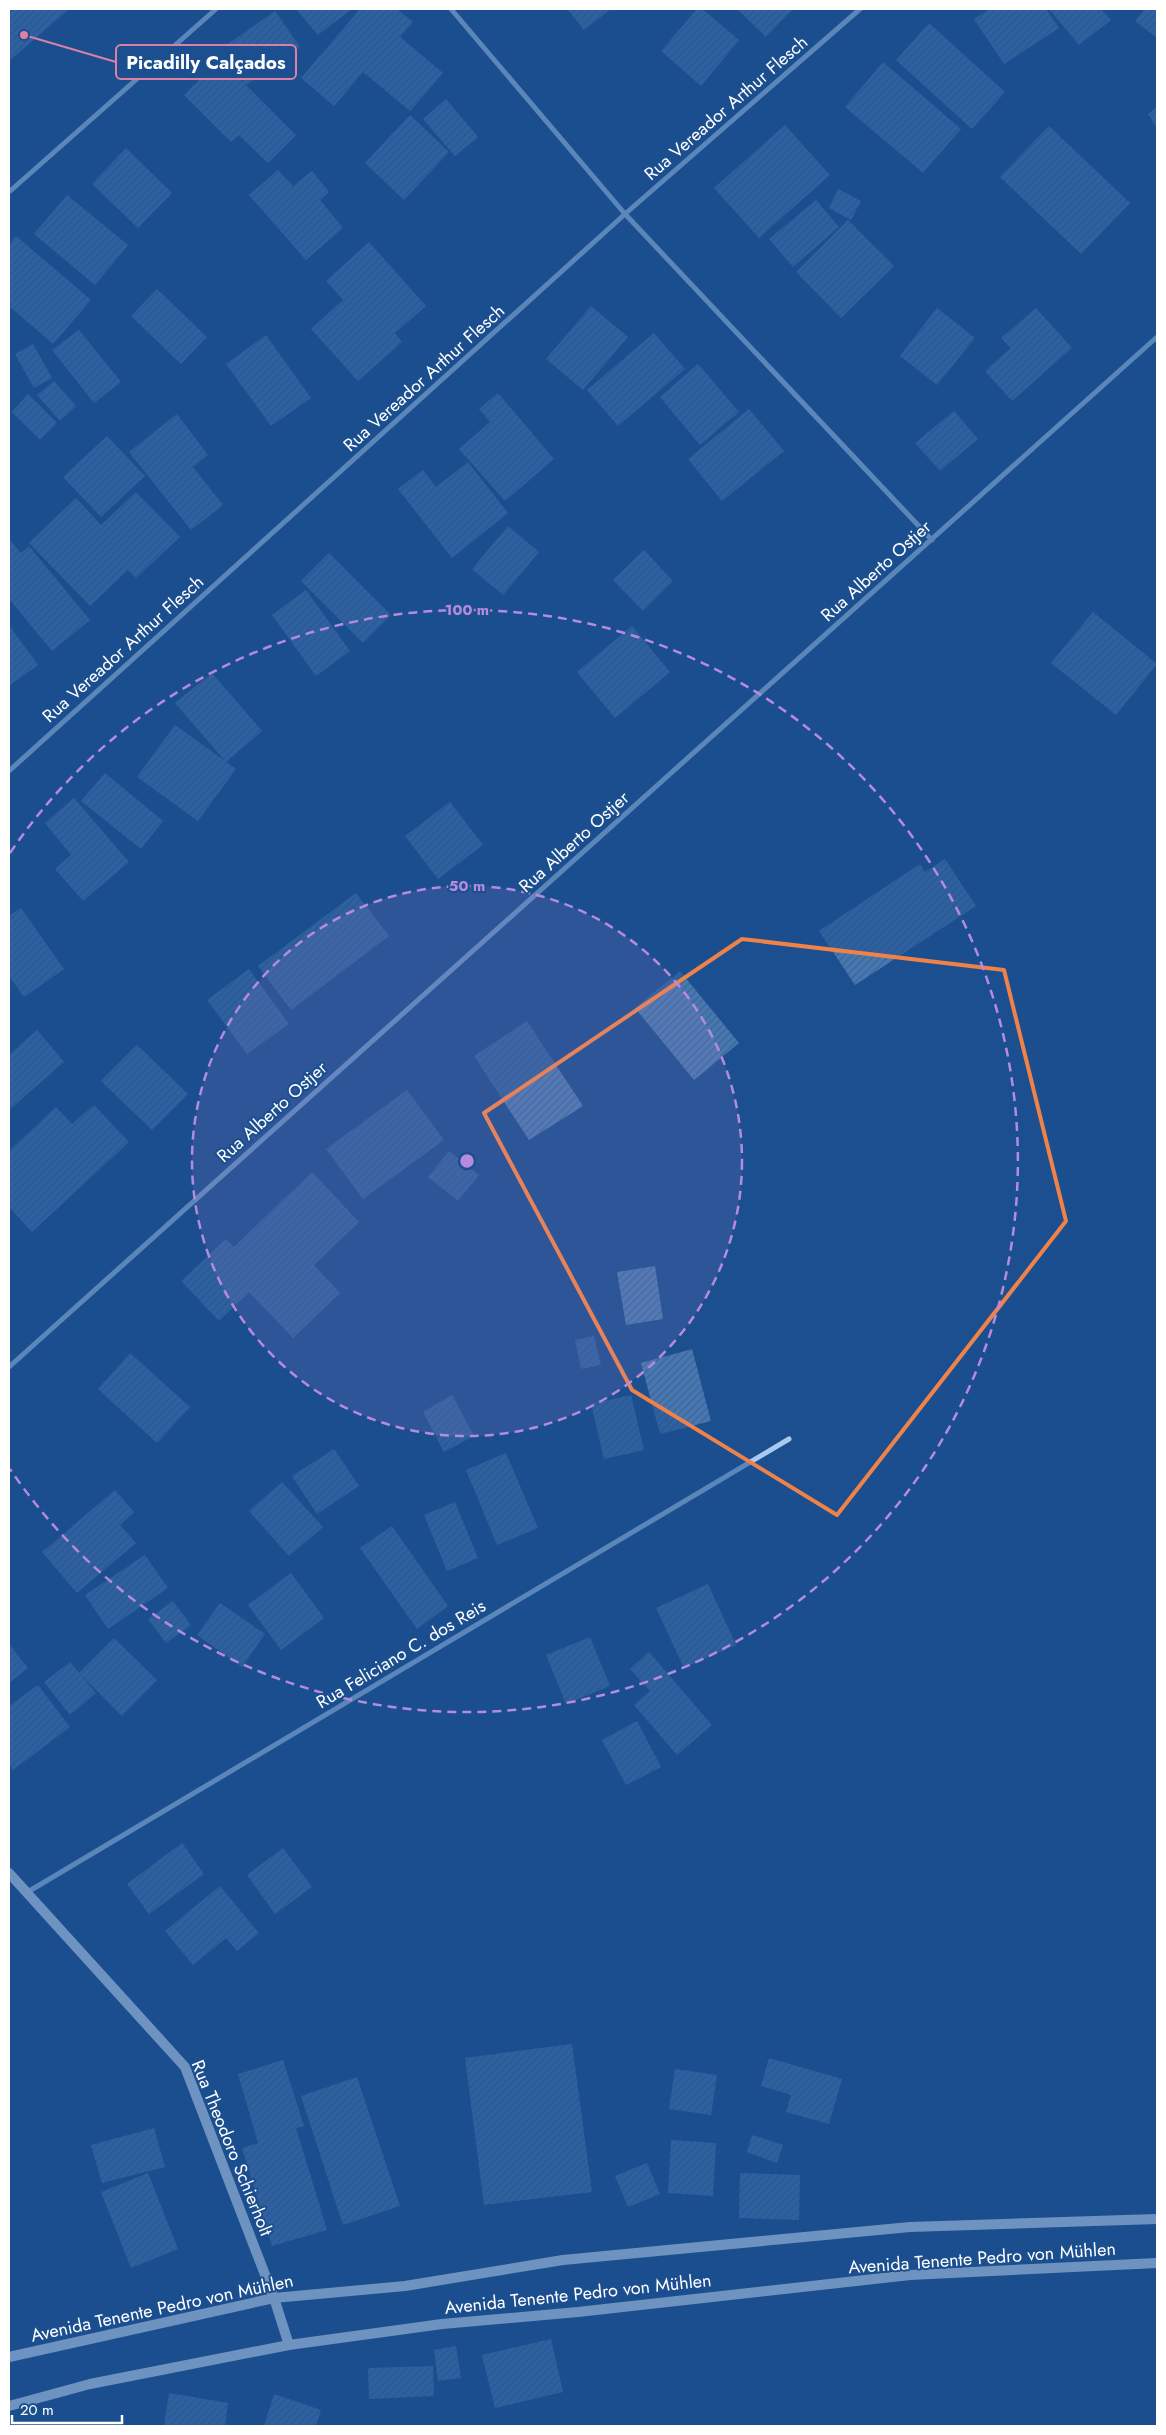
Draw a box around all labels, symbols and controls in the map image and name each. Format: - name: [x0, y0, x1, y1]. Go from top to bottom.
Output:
- street label: Rua Vereador Arthur Flesch: [638, 30, 814, 186]
- callout: Picadilly Calçados: [116, 45, 296, 79]
- text: Picadilly Calçados: [126, 49, 286, 76]
- street label: Rua Vereador Arthur Flesch: [338, 298, 510, 458]
- street label: Rua Alberto Ostjer: [815, 514, 938, 628]
- street label: Rua Vereador Arthur Flesch: [37, 569, 209, 729]
- text: 100 m: [445, 599, 489, 621]
- street label: Rua Alberto Ostjer: [513, 785, 636, 899]
- text: 50 m: [449, 875, 485, 897]
- street label: Rua Alberto Ostjer: [211, 1055, 334, 1169]
- centre of rings: [458, 1152, 476, 1170]
- street label: Rua Feliciano C. dos Reis: [311, 1593, 491, 1715]
- street label: Rua Theodoro Schierholt: [185, 2056, 279, 2240]
- street label: Avenida Tenente Pedro von Mühlen: [847, 2236, 1117, 2280]
- street label: Avenida Tenente Pedro von Mühlen: [28, 2267, 296, 2349]
- street label: Avenida Tenente Pedro von Mühlen: [443, 2267, 713, 2321]
- scale bar: [12, 2392, 122, 2424]
- text: 20 m: [20, 2399, 54, 2421]

